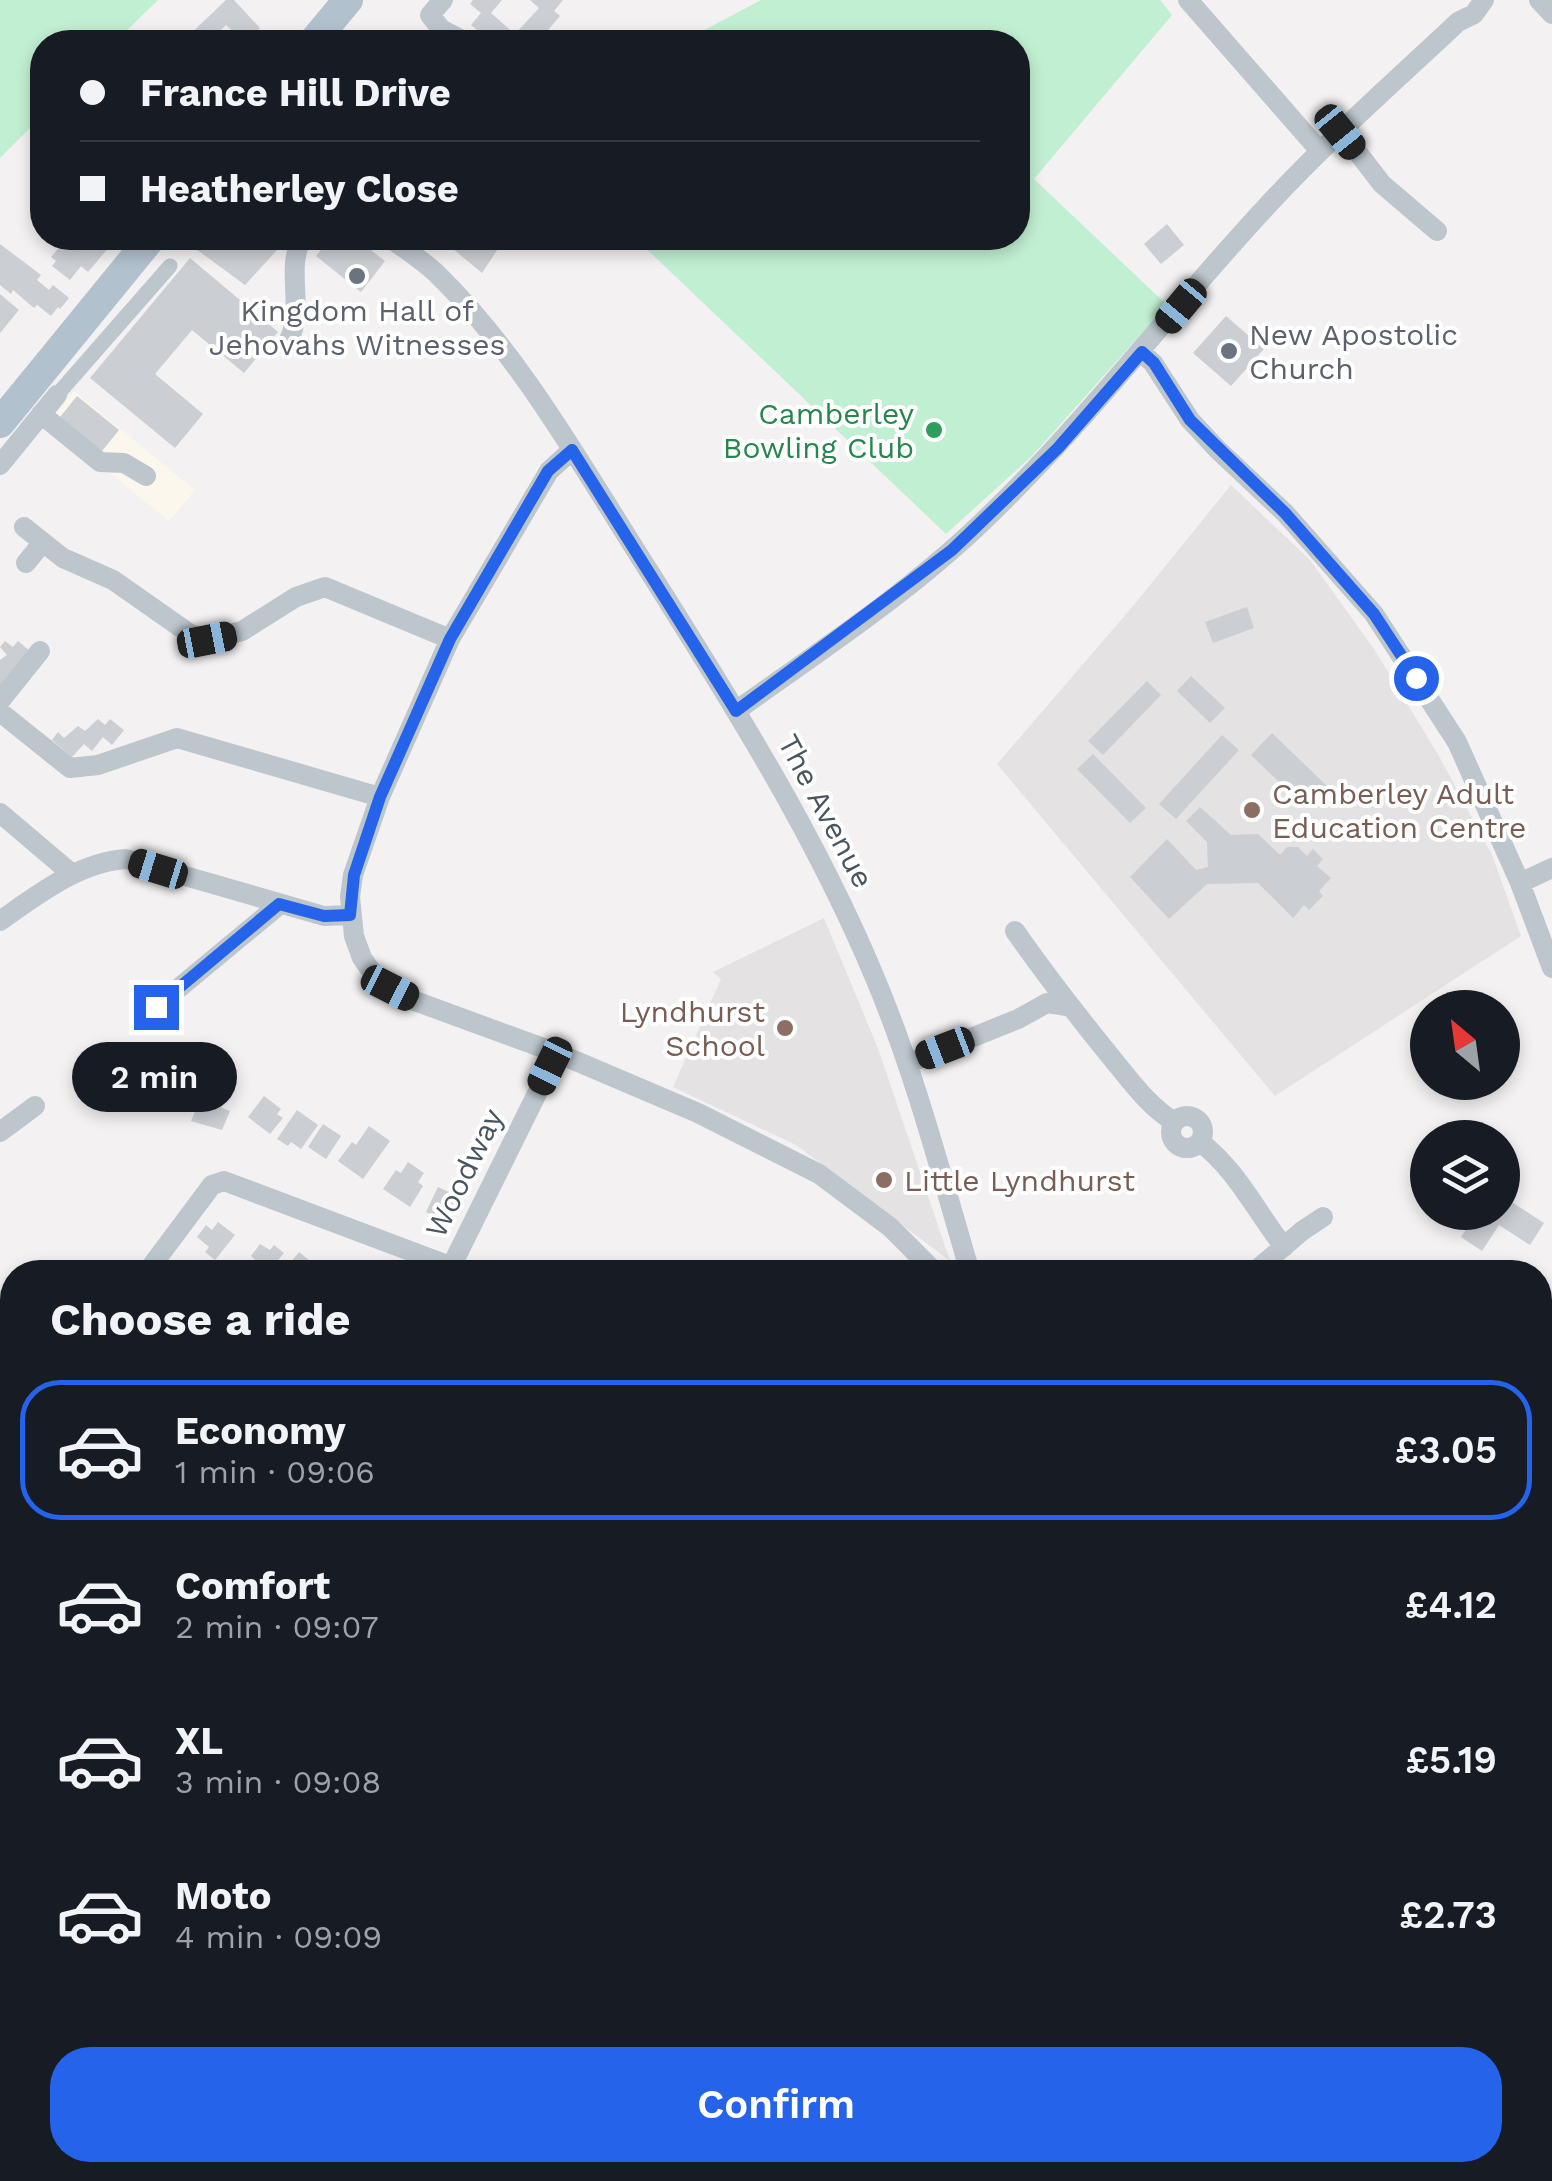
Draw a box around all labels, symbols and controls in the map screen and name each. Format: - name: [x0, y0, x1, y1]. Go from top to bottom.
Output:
- text: France Hill Drive: [140, 71, 451, 115]
- car: [1309, 99, 1371, 165]
- text: Heatherley Close: [140, 167, 459, 211]
- marker: Kingdom Hall of Jehovahs Witnesses: [346, 265, 368, 287]
- car: [1150, 273, 1212, 339]
- place label: Kingdom Hall of Jehovahs Witnesses: [209, 293, 505, 362]
- place label: New Apostolic Church: [1249, 317, 1458, 386]
- marker: New Apostolic Church: [1218, 340, 1240, 362]
- place label: Camberley Bowling Club: [723, 396, 915, 465]
- marker: Camberley Bowling Club: [923, 419, 945, 441]
- car: [175, 620, 239, 660]
- route start: [1394, 656, 1439, 701]
- street label: The Avenue: [771, 728, 881, 894]
- place label: Camberley Adult Education Centre: [1272, 776, 1526, 845]
- marker: Camberley Adult Education Centre: [1241, 799, 1263, 821]
- car: [125, 846, 191, 892]
- car: [356, 961, 424, 1015]
- route end: [134, 985, 179, 1030]
- north arrow: [1410, 990, 1520, 1100]
- map controls: [1410, 990, 1520, 1230]
- place label: Lyndhurst School: [620, 994, 765, 1063]
- marker: Lyndhurst School: [774, 1017, 796, 1039]
- car: [912, 1023, 978, 1073]
- car: [523, 1032, 577, 1100]
- callout: 2 min: [74, 1042, 238, 1112]
- text: 2 min: [111, 1058, 198, 1096]
- street label: Woodway: [418, 1102, 510, 1243]
- button: layers: [1410, 1120, 1520, 1230]
- place label: Little Lyndhurst: [904, 1163, 1135, 1198]
- marker: Little Lyndhurst: [873, 1169, 895, 1191]
- text: Choose a ride: [50, 1293, 350, 1346]
- icon: car: [55, 1405, 145, 1495]
- text: Economy: [175, 1409, 346, 1453]
- text: £3.05: [1395, 1428, 1497, 1472]
- text: 1 min · 09:06: [175, 1453, 375, 1491]
- icon: car: [55, 1560, 145, 1650]
- text: Comfort: [175, 1564, 330, 1608]
- text: £4.12: [1405, 1583, 1497, 1627]
- text: 2 min · 09:07: [175, 1608, 379, 1646]
- icon: car: [55, 1715, 145, 1805]
- text: XL: [175, 1719, 223, 1763]
- text: £5.19: [1405, 1738, 1497, 1782]
- text: 3 min · 09:08: [175, 1763, 381, 1801]
- icon: car: [55, 1870, 145, 1960]
- text: Moto: [175, 1874, 271, 1918]
- text: £2.73: [1399, 1893, 1497, 1937]
- text: 4 min · 09:09: [175, 1918, 382, 1956]
- button: Confirm: [50, 2047, 1502, 2162]

